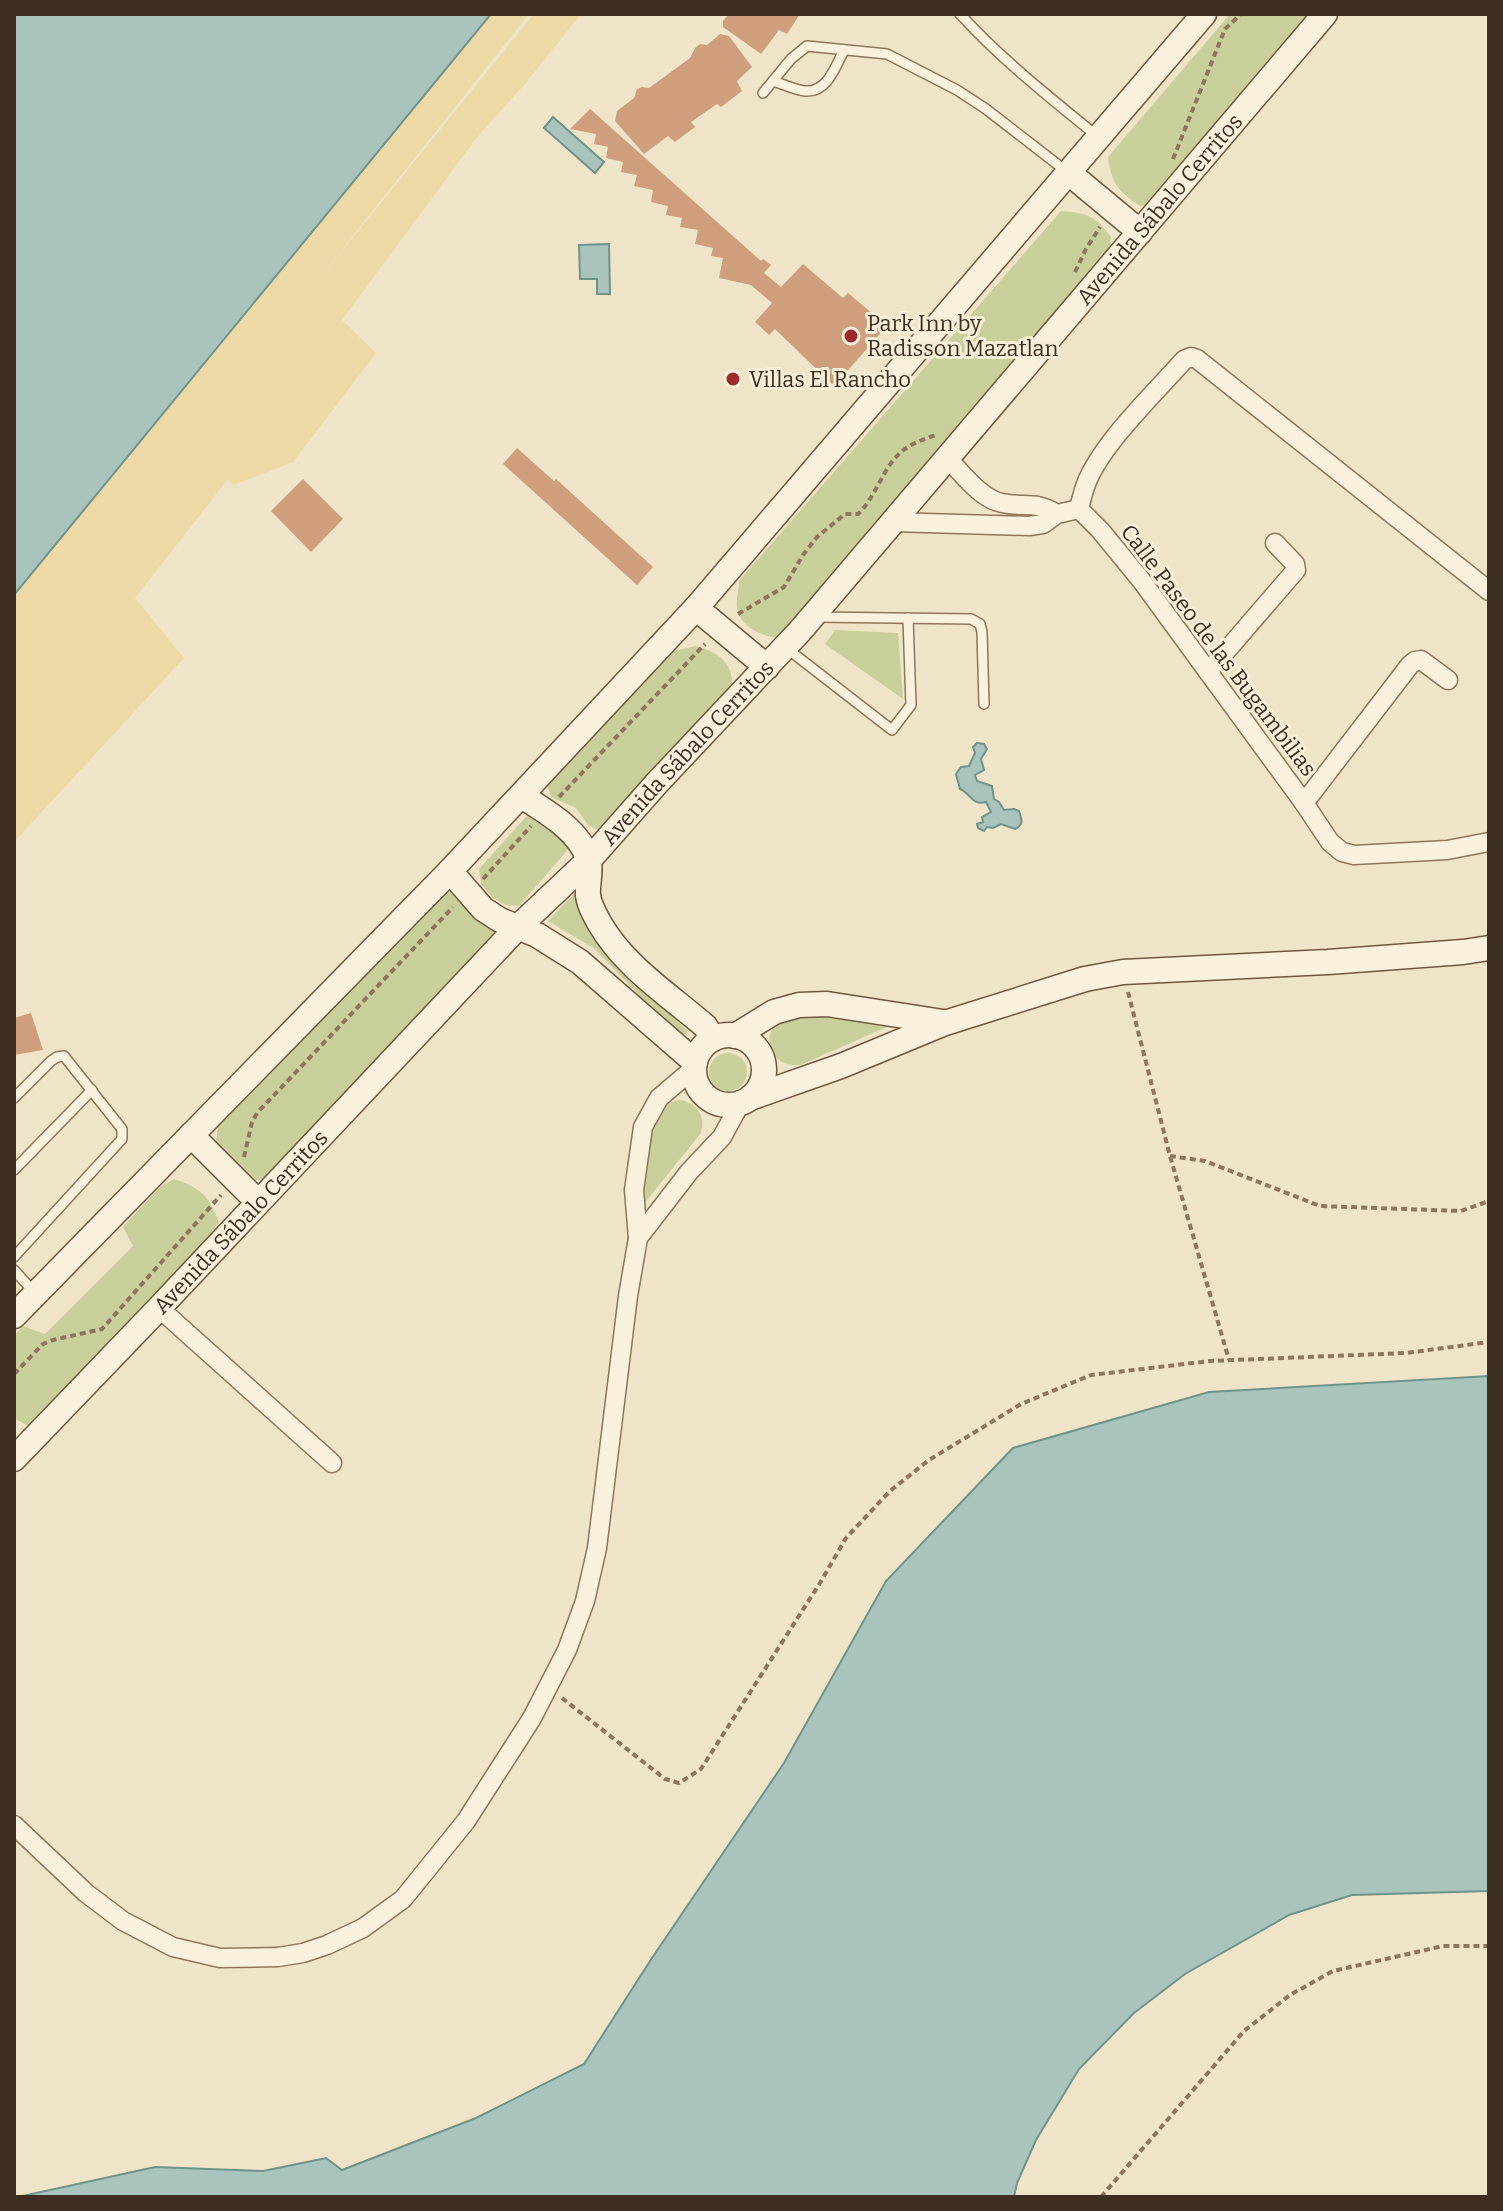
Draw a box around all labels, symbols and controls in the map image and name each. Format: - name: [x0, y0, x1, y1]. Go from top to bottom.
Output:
- street label: Avenida Sábalo Cerritos: [1071, 108, 1248, 310]
- place label: Park Inn by Radisson Mazatlan: [867, 310, 1058, 362]
- marker: Park Inn by Radisson Mazatlan: [842, 327, 860, 345]
- place label: Villas El Rancho: [749, 366, 911, 393]
- marker: Villas El Rancho: [724, 370, 742, 388]
- street label: Calle Paseo de las Bugambilias: [1115, 519, 1322, 782]
- street label: Avenida Sábalo Cerritos: [595, 655, 780, 851]
- street label: Avenida Sábalo Cerritos: [148, 1125, 334, 1319]

